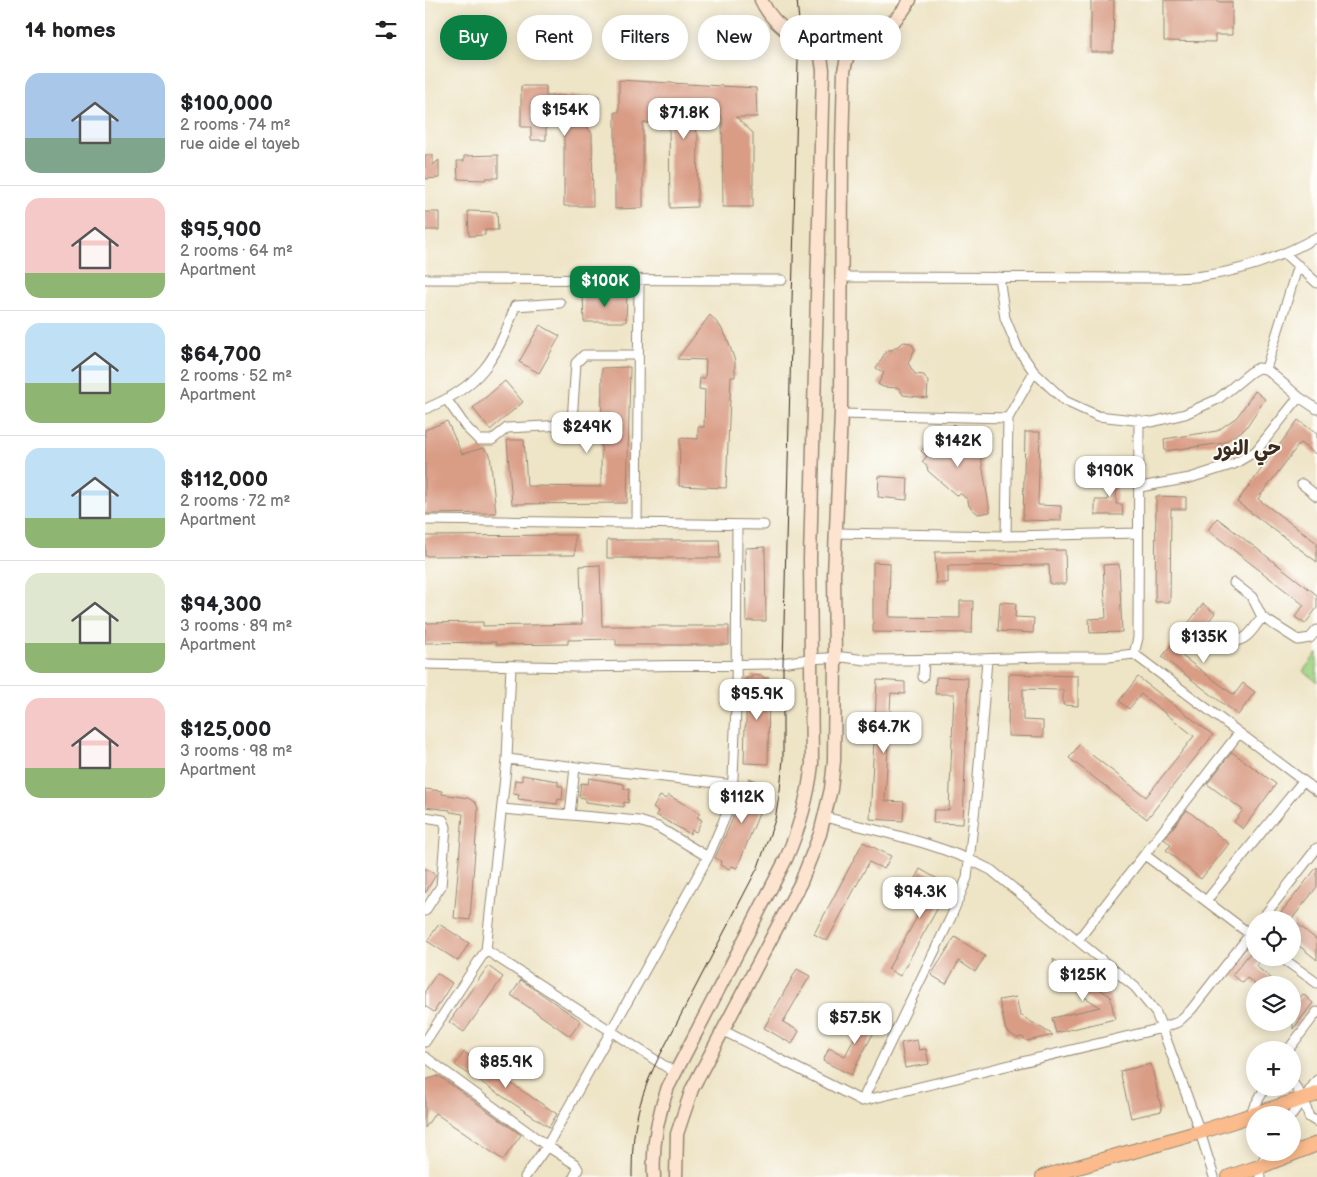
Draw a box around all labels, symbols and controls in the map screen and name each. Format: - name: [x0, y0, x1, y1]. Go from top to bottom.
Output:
- chip: Buy: [440, 15, 507, 60]
- chip: Rent: [517, 15, 592, 60]
- chip: Filters: [602, 15, 688, 60]
- chip: New: [698, 15, 770, 60]
- chip: Apartment: [780, 15, 901, 60]
- icon: filters: [372, 16, 400, 44]
- text: 14 homes: [25, 18, 116, 43]
- text: $100,000: [180, 91, 273, 116]
- icon: home: [65, 93, 125, 153]
- pin: $154K: [530, 94, 600, 137]
- pin: $71.8K: [643, 98, 725, 140]
- text: $154K: [542, 101, 588, 120]
- text: $71.8K: [659, 104, 709, 123]
- text: 2 rooms · 74 m²: [180, 116, 291, 135]
- text: rue aide el tayeb: [180, 135, 300, 154]
- text: $95,900: [180, 217, 261, 242]
- icon: home: [65, 218, 125, 278]
- text: 2 rooms · 64 m²: [180, 242, 293, 261]
- text: Apartment: [180, 261, 256, 280]
- pin: $100K: [570, 266, 640, 308]
- text: $100K: [581, 272, 629, 291]
- text: $64,700: [180, 342, 261, 367]
- icon: home: [65, 343, 125, 403]
- text: 2 rooms · 52 m²: [180, 367, 292, 386]
- text: Apartment: [180, 386, 256, 405]
- pin: $249K: [552, 412, 622, 454]
- text: $249K: [562, 418, 612, 437]
- pin: $142K: [923, 426, 993, 468]
- text: $142K: [934, 432, 982, 451]
- district label: حي النور: [1213, 437, 1281, 466]
- pin: $190K: [1075, 456, 1145, 498]
- text: $190K: [1086, 462, 1134, 481]
- text: $112,000: [180, 467, 268, 492]
- icon: home: [65, 468, 125, 528]
- text: 2 rooms · 72 m²: [180, 492, 290, 511]
- text: Apartment: [180, 511, 256, 530]
- text: $94,300: [180, 592, 262, 617]
- icon: home: [65, 593, 125, 653]
- text: 3 rooms · 89 m²: [180, 617, 292, 636]
- pin: $135K: [1169, 622, 1239, 664]
- text: $135K: [1181, 628, 1227, 647]
- text: Apartment: [180, 636, 256, 655]
- pin: $95.9K: [716, 678, 798, 721]
- text: $95.9K: [731, 685, 783, 704]
- pin: $64.7K: [843, 712, 925, 754]
- text: $125,000: [180, 717, 271, 742]
- icon: home: [65, 718, 125, 778]
- text: $64.7K: [858, 718, 910, 737]
- text: 3 rooms · 98 m²: [180, 742, 292, 761]
- text: Apartment: [180, 761, 256, 780]
- pin: $112K: [707, 782, 777, 824]
- text: $112K: [720, 788, 764, 807]
- pin: $94.3K: [879, 876, 961, 919]
- text: $94.3K: [893, 883, 947, 902]
- map controls: [1246, 911, 1301, 1161]
- button: locate: [1246, 911, 1301, 966]
- pin: $125K: [1048, 960, 1118, 1002]
- text: $125K: [1060, 966, 1106, 985]
- button: layers: [1246, 976, 1301, 1031]
- pin: $57.5K: [814, 1002, 896, 1045]
- text: $57.5K: [829, 1009, 881, 1028]
- button: +: [1246, 1041, 1301, 1096]
- pin: $85.9K: [465, 1046, 547, 1089]
- text: $85.9K: [479, 1053, 533, 1072]
- button: −: [1246, 1106, 1301, 1161]

